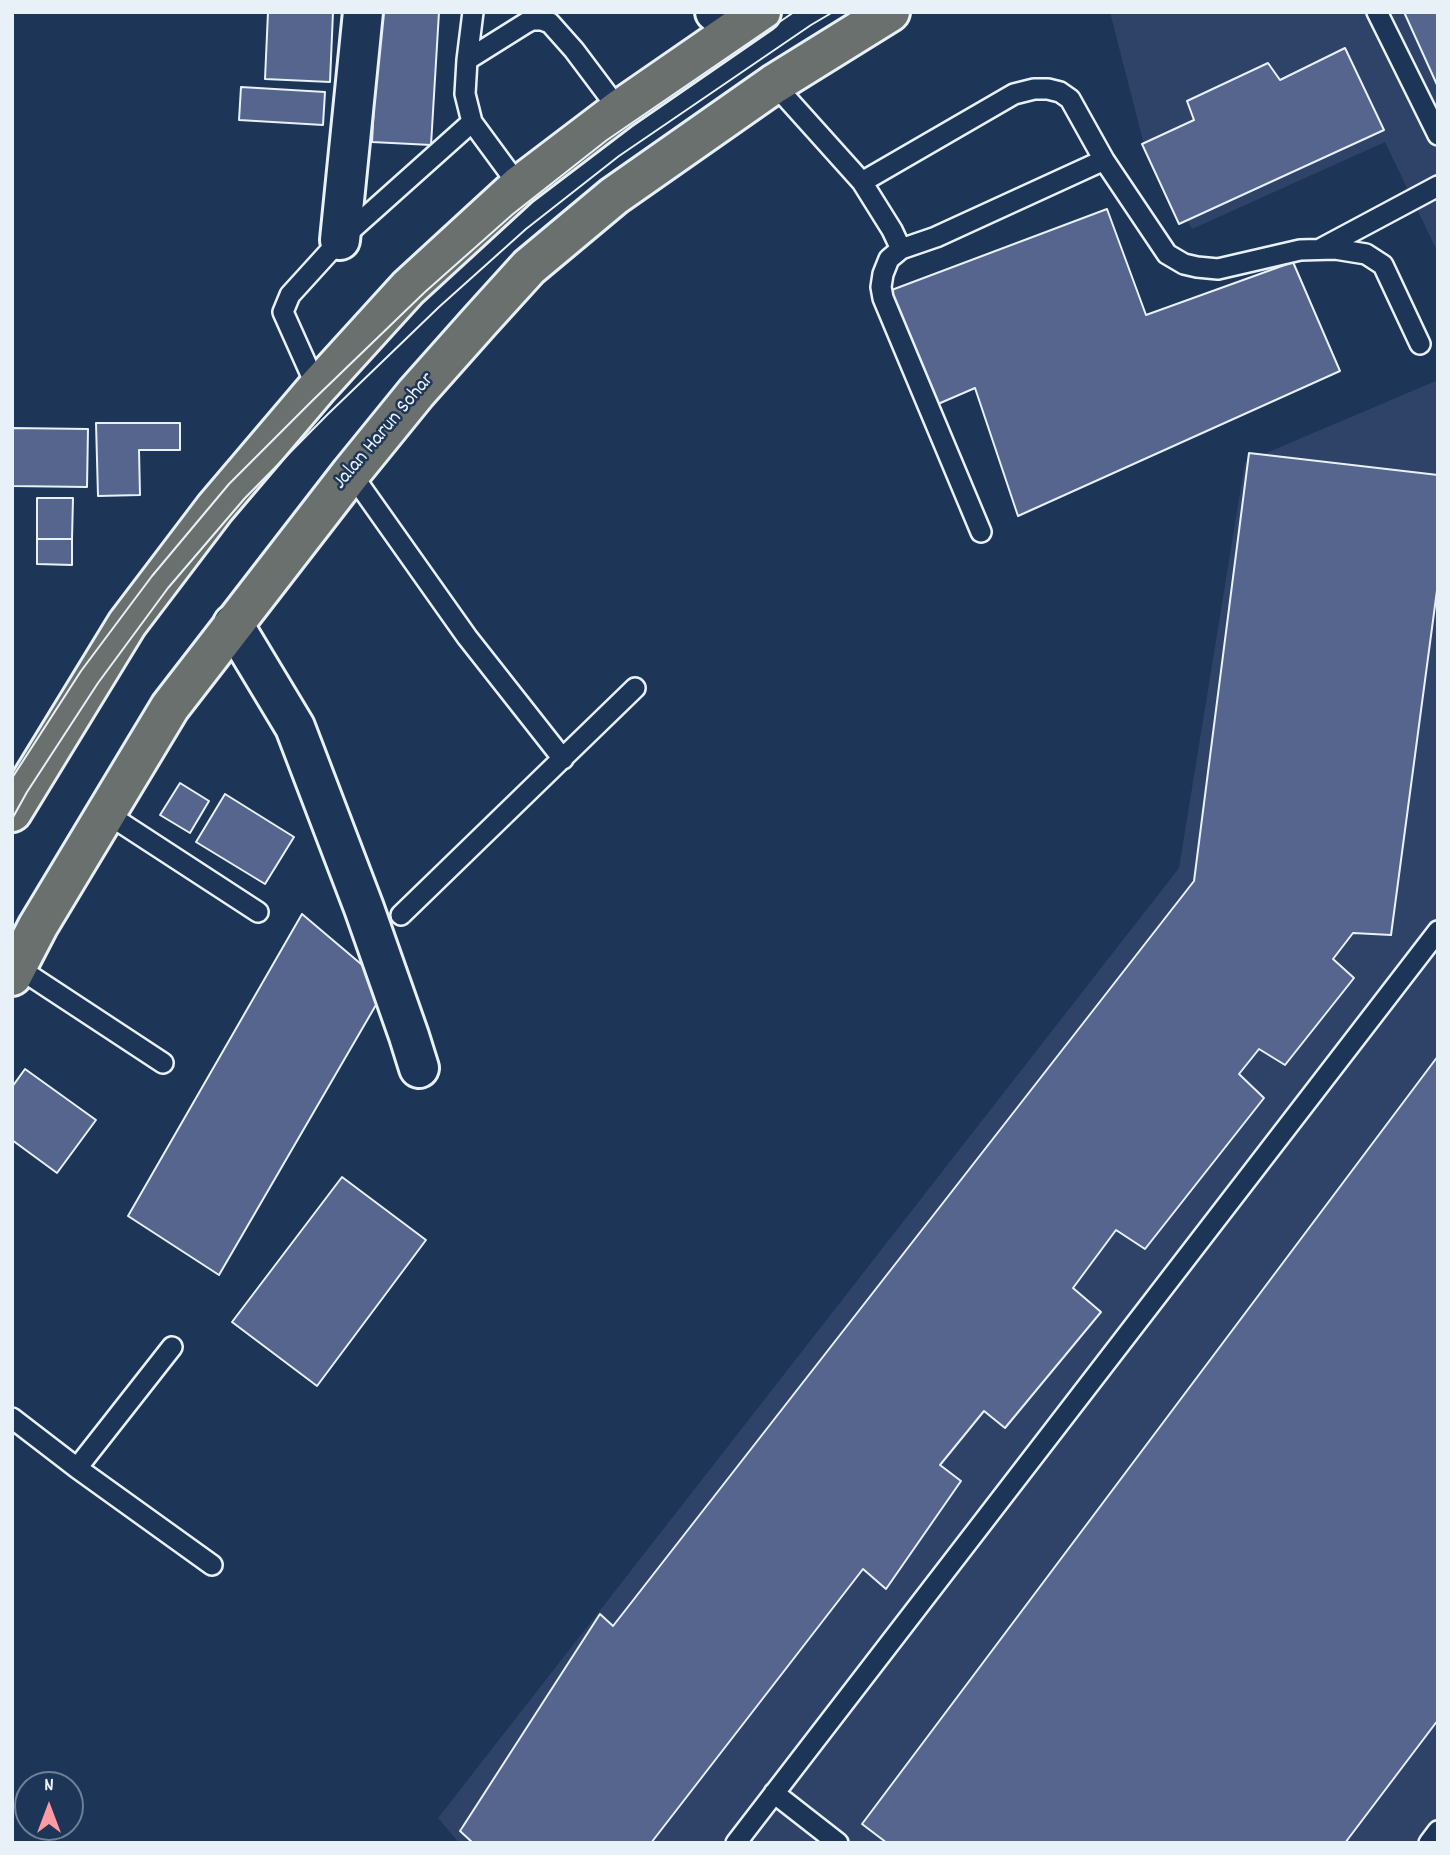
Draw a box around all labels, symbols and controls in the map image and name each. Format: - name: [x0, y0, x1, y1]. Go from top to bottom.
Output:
- street label: Jalan Harun Sohar: [329, 368, 441, 496]
- north arrow: [14, 1771, 84, 1841]
- text: N: [44, 1773, 54, 1800]

